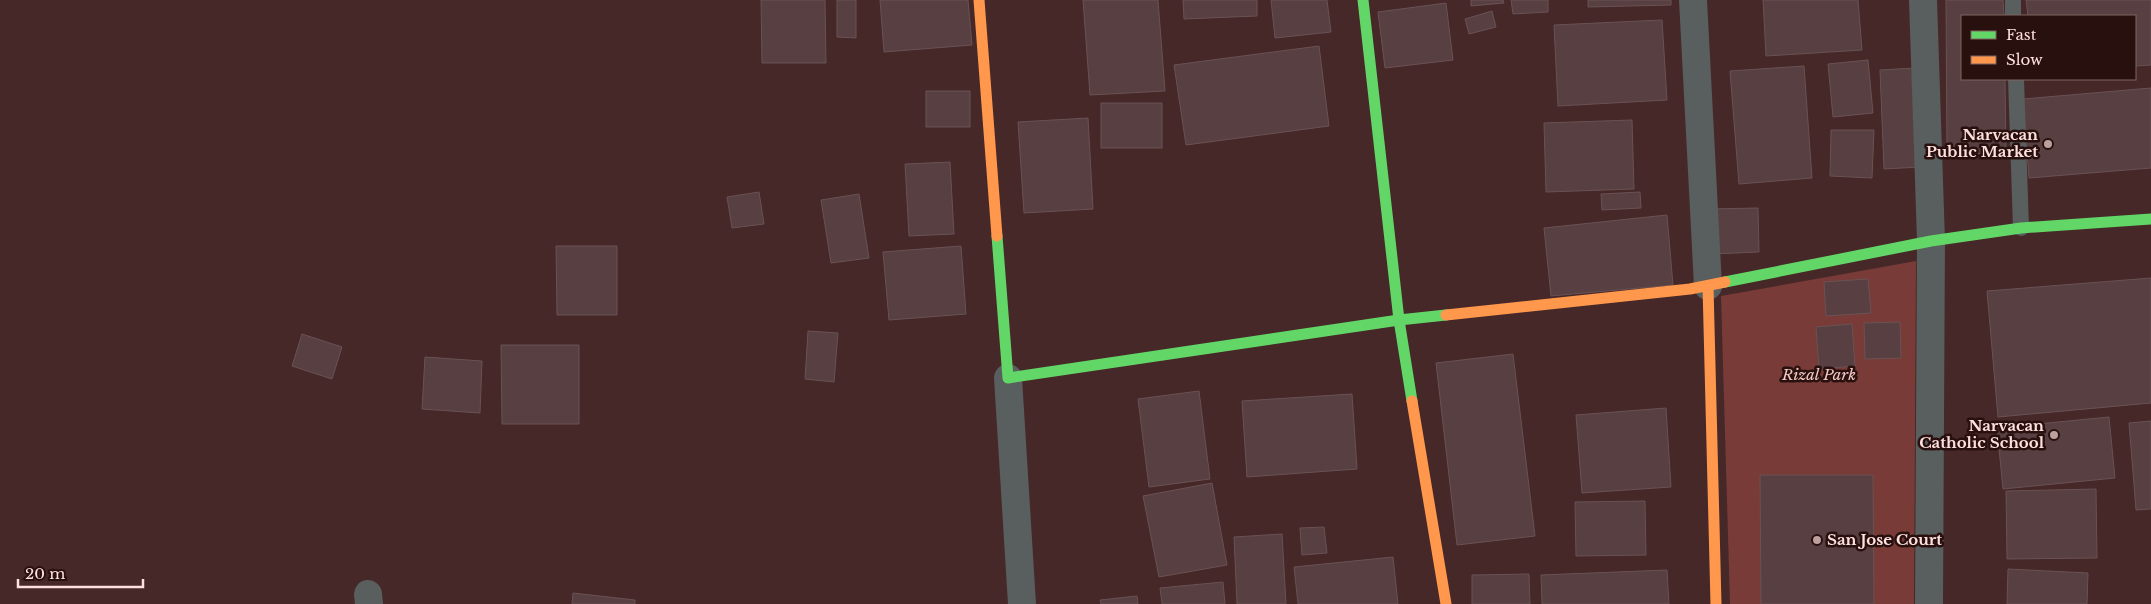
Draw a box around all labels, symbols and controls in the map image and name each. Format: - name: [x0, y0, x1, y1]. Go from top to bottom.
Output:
- legend: [1961, 15, 2136, 80]
- text: Fast: [2006, 25, 2037, 44]
- text: Slow: [2006, 50, 2043, 69]
- place label: Narvacan Public Market: [1926, 125, 2038, 161]
- marker: Narvacan Public Market: [2042, 138, 2054, 150]
- park label: Rizal Park: [1781, 365, 1856, 384]
- place label: Narvacan Catholic School: [1919, 416, 2045, 452]
- marker: Narvacan Catholic School: [2048, 429, 2060, 441]
- place label: San Jose Court: [1827, 530, 1942, 549]
- marker: San Jose Court: [1811, 534, 1823, 546]
- scale bar: [18, 556, 142, 588]
- text: 20 m: [25, 564, 65, 583]

